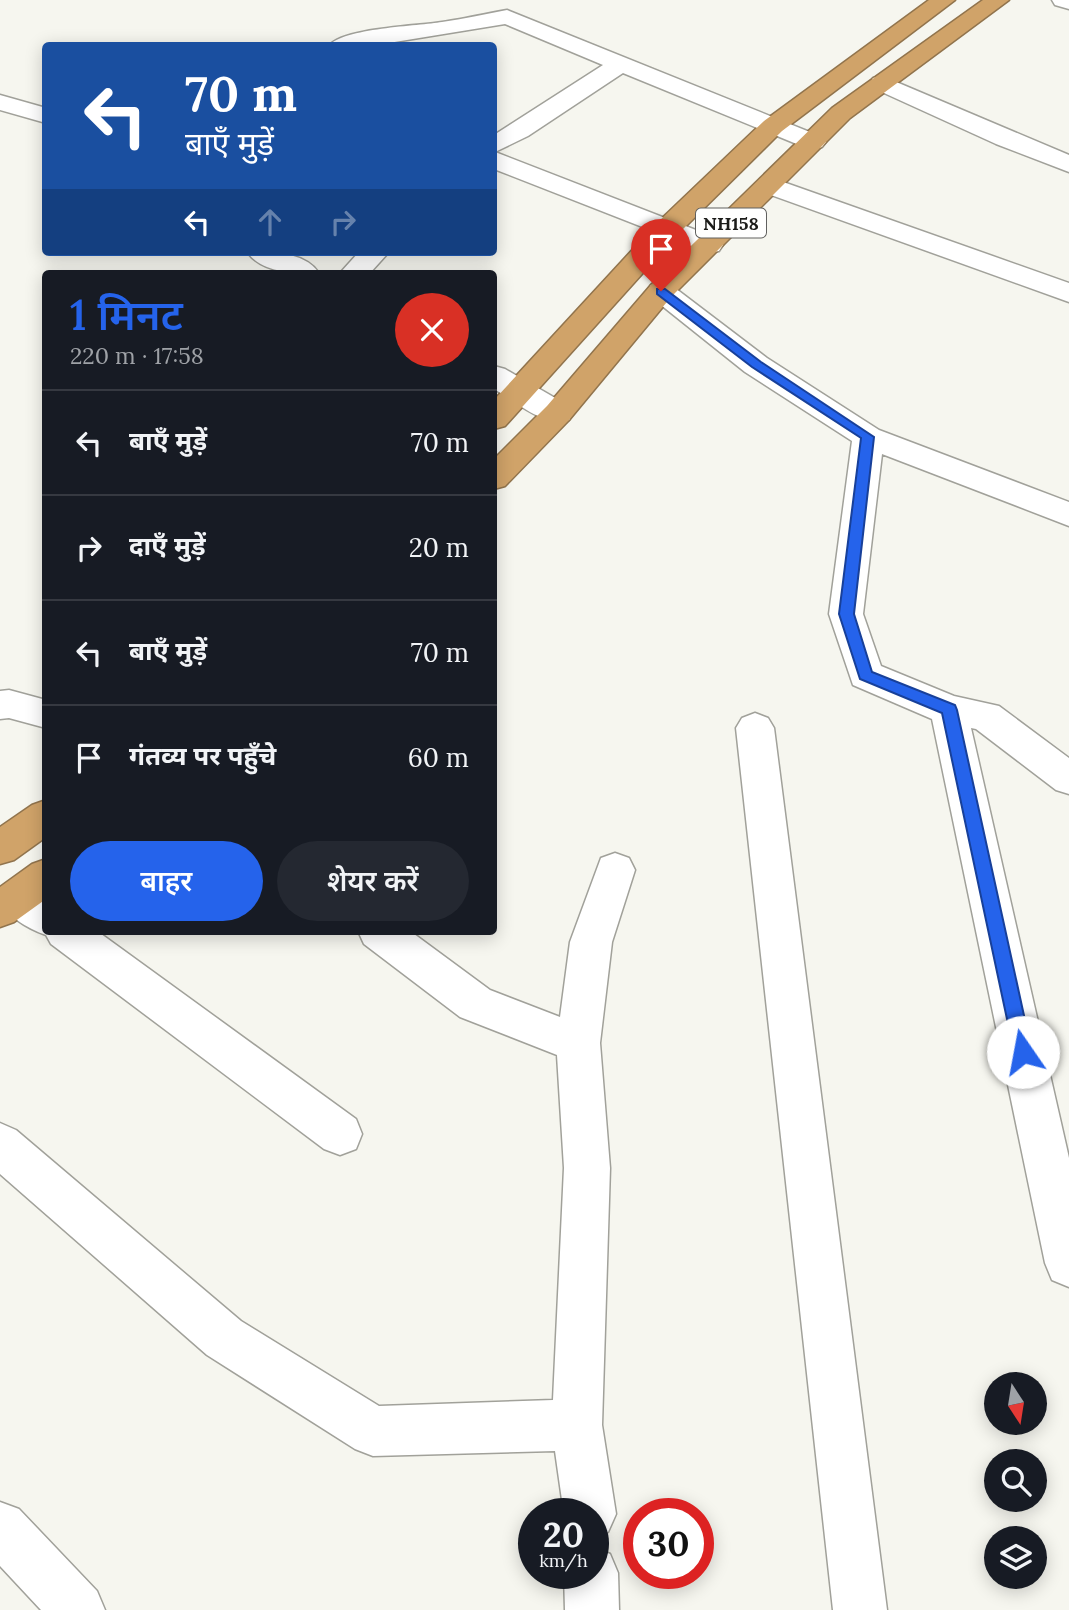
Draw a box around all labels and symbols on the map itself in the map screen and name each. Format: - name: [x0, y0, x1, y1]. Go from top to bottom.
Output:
- road number: NH158: [696, 208, 766, 238]
- pin: [631, 219, 691, 291]
- position arrow: [986, 1015, 1060, 1089]
- north arrow: [984, 1372, 1046, 1435]
- speed limit sign: 30: [623, 1498, 714, 1589]

